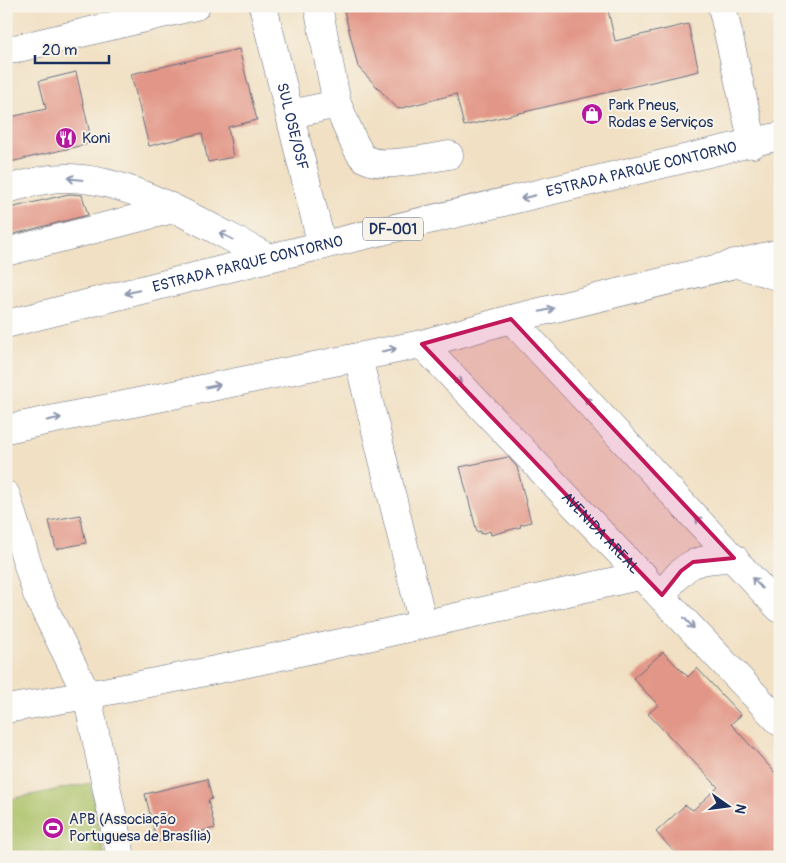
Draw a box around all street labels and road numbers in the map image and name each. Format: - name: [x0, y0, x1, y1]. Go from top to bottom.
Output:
- street label: SUL OSE/OSF: [272, 81, 312, 172]
- street label: ESTRADA PARQUE CONTORNO: [544, 138, 739, 202]
- road number: DF-001: [363, 218, 423, 240]
- street label: ESTRADA PARQUE CONTORNO: [150, 232, 345, 297]
- street label: AVENIDA AREAL: [557, 488, 644, 578]

